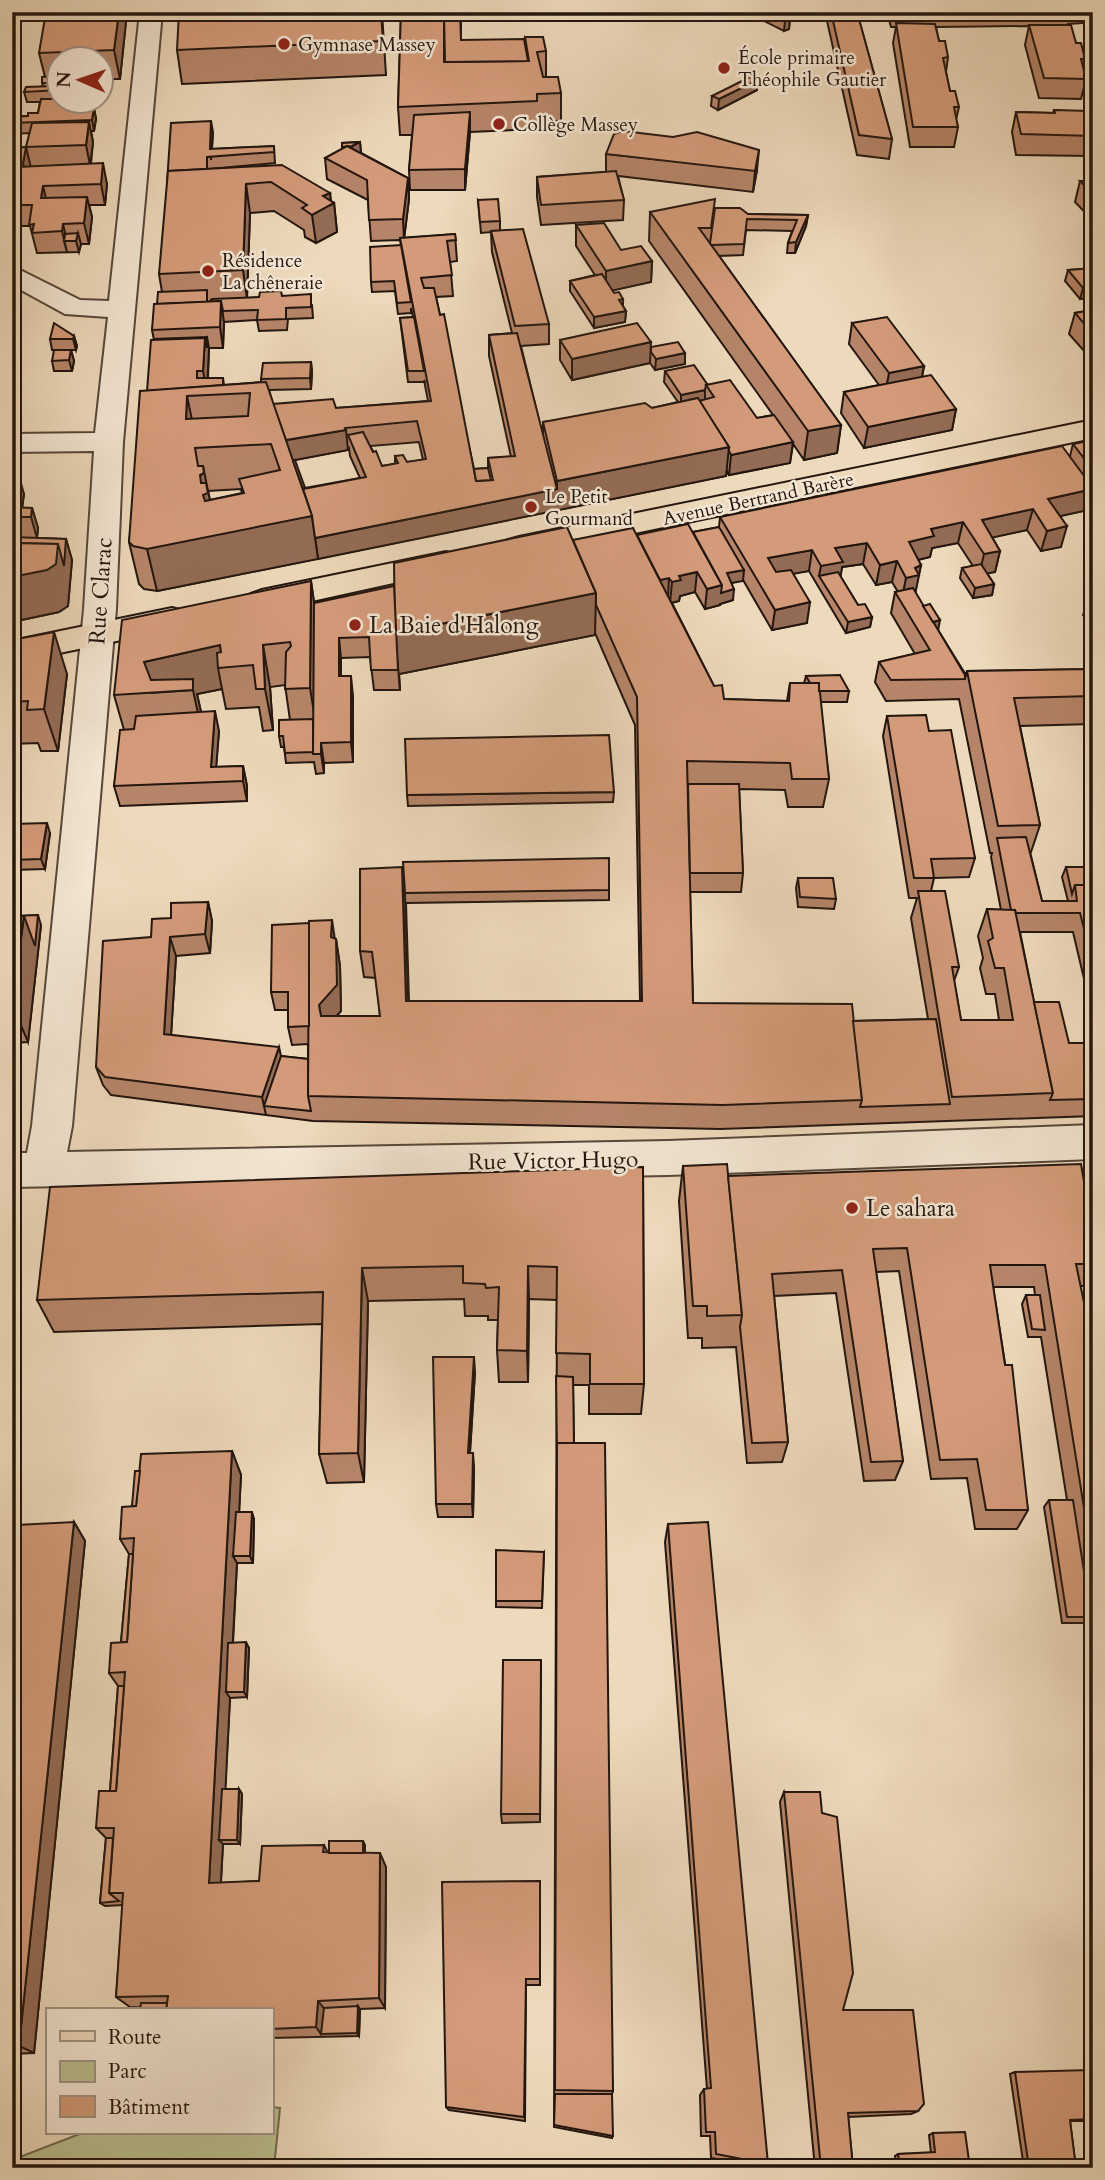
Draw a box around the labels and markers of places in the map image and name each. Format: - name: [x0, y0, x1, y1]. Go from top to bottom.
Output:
- place label: Gymnase Massey: [298, 32, 436, 58]
- marker: Gymnase Massey: [276, 36, 292, 52]
- place label: École primaire Théophile Gautier: [738, 45, 886, 93]
- marker: École primaire Théophile Gautier: [716, 60, 732, 76]
- place label: Collège Massey: [513, 112, 638, 138]
- marker: Collège Massey: [491, 116, 507, 132]
- place label: Résidence La chêneraie: [222, 248, 323, 296]
- marker: Résidence La chêneraie: [200, 263, 216, 279]
- place label: Le Petit Gourmand: [545, 484, 633, 532]
- marker: Le Petit Gourmand: [523, 499, 539, 515]
- place label: La Baie d'Halong: [369, 610, 539, 641]
- marker: La Baie d'Halong: [347, 617, 363, 633]
- place label: Le sahara: [866, 1193, 955, 1224]
- marker: Le sahara: [844, 1200, 860, 1216]

